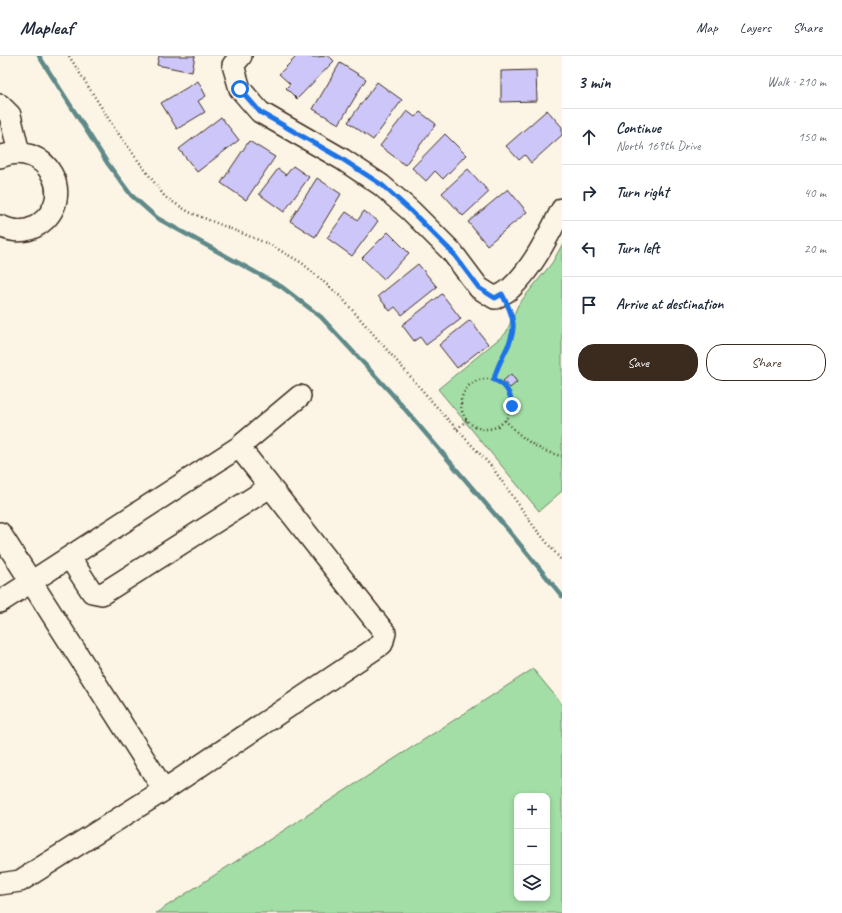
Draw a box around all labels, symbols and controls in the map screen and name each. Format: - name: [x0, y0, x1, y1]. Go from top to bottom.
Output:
- text: Mapleaf: [20, 16, 73, 40]
- text: Map: [696, 19, 718, 36]
- text: Layers: [740, 19, 771, 36]
- text: Share: [793, 19, 822, 36]
- text: 3 min: [578, 72, 611, 93]
- text: Walk · 210 m: [767, 74, 826, 90]
- route start: [231, 80, 249, 98]
- text: Continue: [616, 119, 661, 138]
- icon: ahead: [578, 126, 600, 148]
- text: 150 m: [798, 129, 826, 145]
- text: North 169th Drive: [616, 138, 701, 154]
- icon: right: [578, 182, 600, 204]
- text: Turn right: [616, 183, 669, 202]
- text: 40 m: [804, 185, 826, 201]
- icon: left: [578, 238, 600, 260]
- text: Turn left: [616, 239, 659, 258]
- text: 20 m: [804, 241, 826, 257]
- icon: arrive: [578, 294, 600, 316]
- text: Arrive at destination: [616, 295, 723, 314]
- button: Save: [578, 344, 698, 381]
- button: Share: [706, 344, 826, 381]
- route end: [503, 397, 521, 415]
- map controls: [514, 793, 550, 901]
- button: +: [514, 793, 550, 829]
- button: −: [514, 829, 550, 865]
- button: layers: [514, 865, 550, 901]

